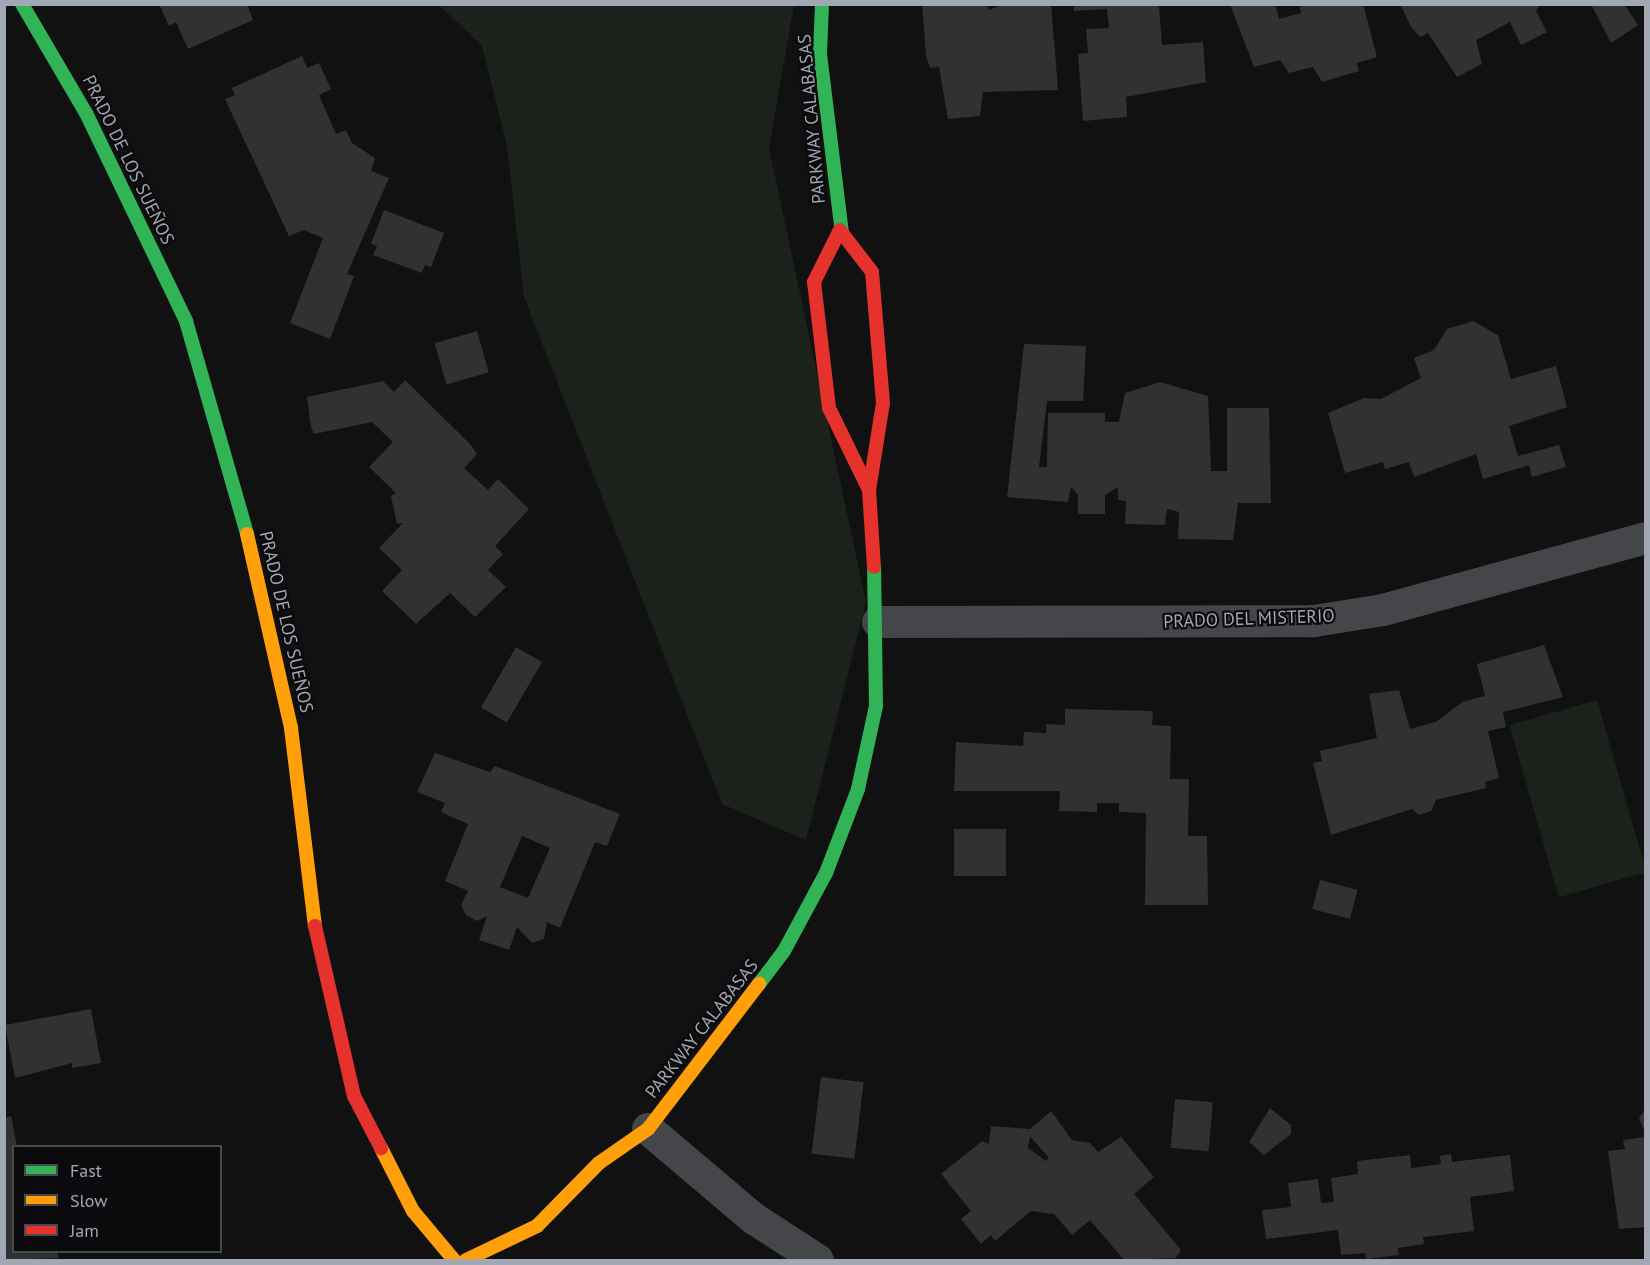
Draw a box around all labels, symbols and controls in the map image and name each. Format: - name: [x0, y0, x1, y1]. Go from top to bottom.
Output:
- street label: PARKWAY CALABASAS: [794, 33, 830, 205]
- street label: PRADO DE LOS SUEÑOS: [78, 72, 178, 248]
- street label: PRADO DE LOS SUEÑOS: [255, 529, 317, 715]
- street label: PRADO DEL MISTERIO: [1163, 605, 1335, 633]
- street label: PARKWAY CALABASAS: [641, 955, 763, 1103]
- legend: [12, 1145, 222, 1253]
- text: Fast: [70, 1159, 102, 1182]
- text: Slow: [70, 1189, 108, 1212]
- text: Jam: [70, 1219, 99, 1242]

